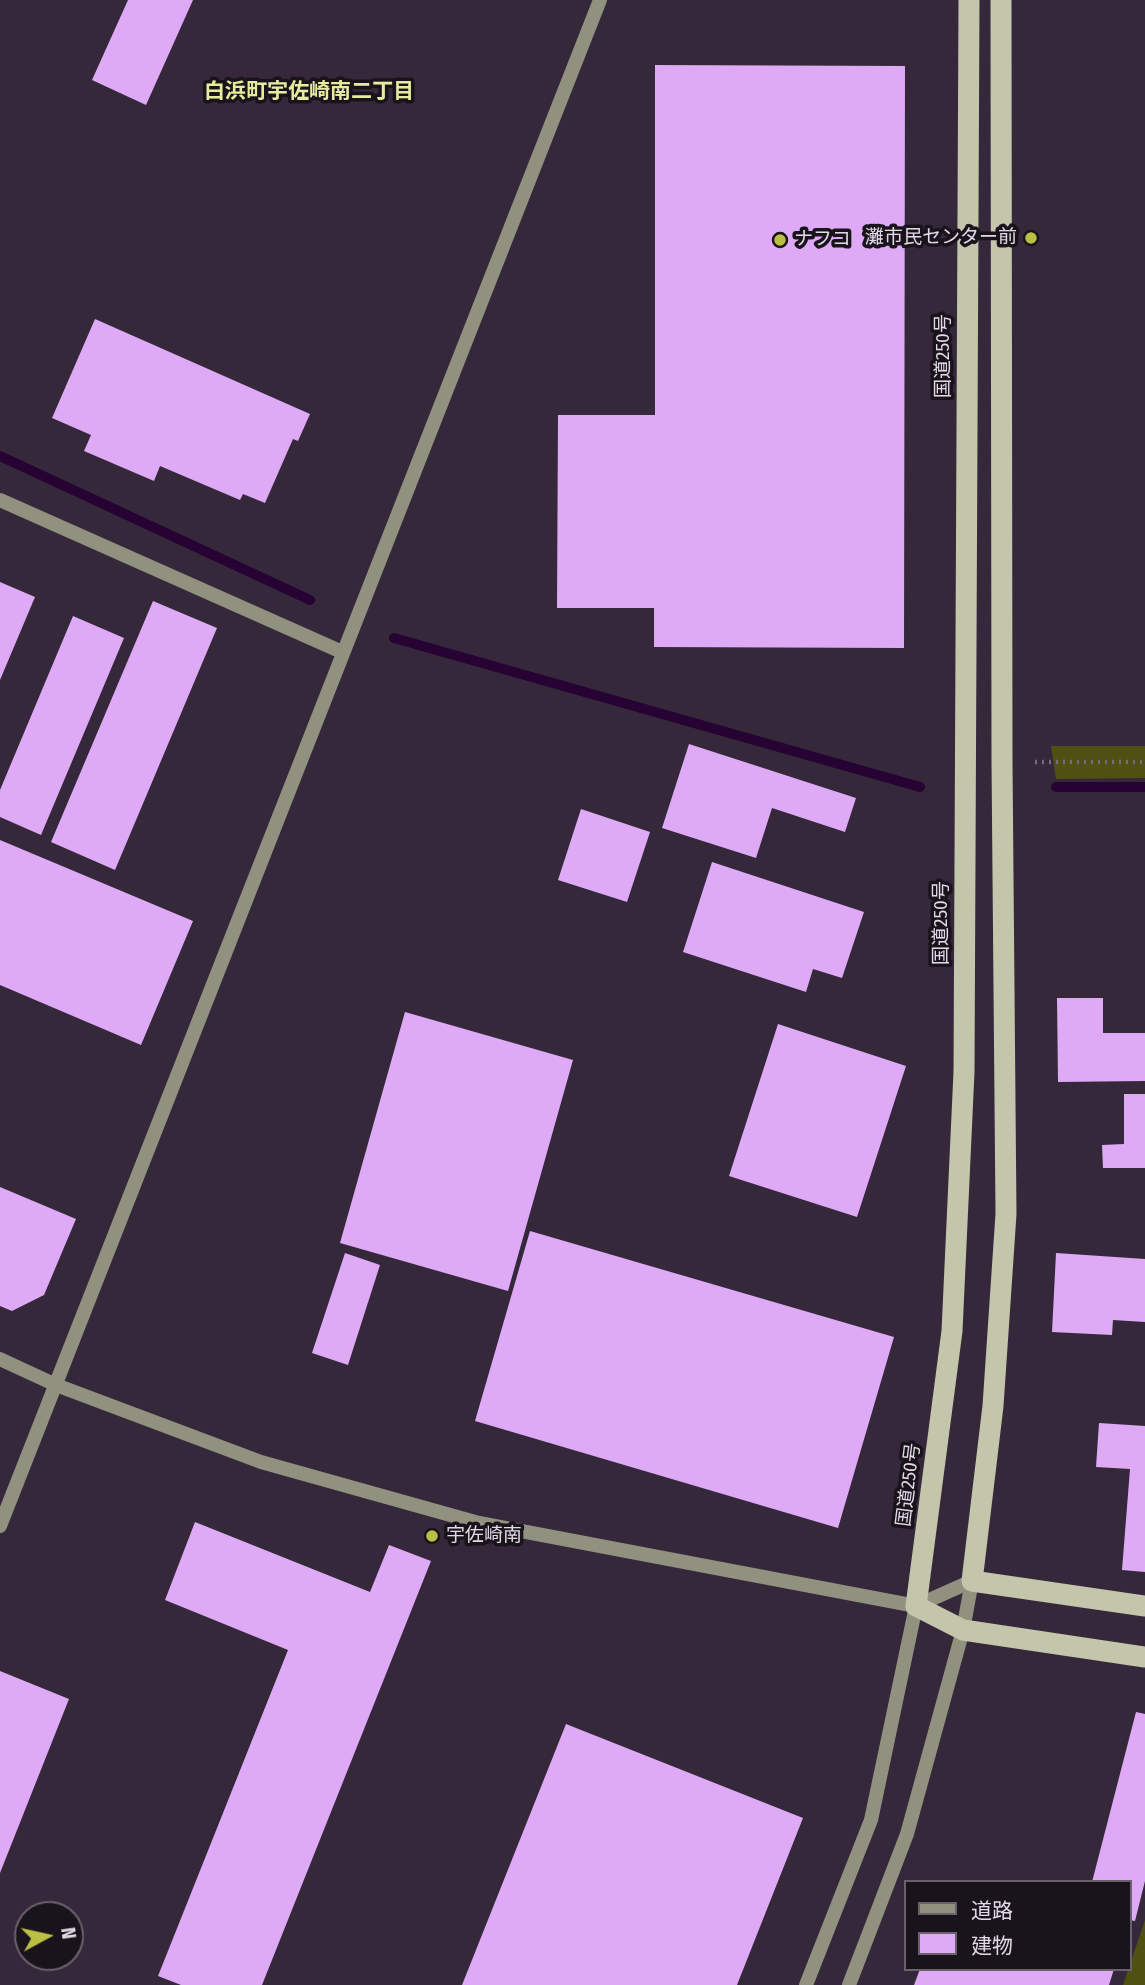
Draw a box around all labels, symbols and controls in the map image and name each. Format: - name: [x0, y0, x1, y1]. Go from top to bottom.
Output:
- district label: 白浜町宇佐崎南二丁目: [204, 79, 414, 105]
- place label: 灘市民センター前: [865, 227, 1017, 249]
- place label: ナフコ: [794, 229, 851, 251]
- marker: 灘市民センター前: [1023, 230, 1039, 246]
- marker: ナフコ: [772, 232, 788, 248]
- street label: 国道250号: [933, 314, 955, 398]
- street label: 国道250号: [931, 881, 953, 965]
- street label: 国道250号: [893, 1442, 925, 1528]
- place label: 宇佐崎南: [446, 1525, 522, 1547]
- marker: 宇佐崎南: [424, 1528, 440, 1544]
- legend: [904, 1880, 1131, 1971]
- text: 道路: [971, 1898, 1013, 1924]
- north arrow: [14, 1901, 84, 1971]
- text: N: [56, 1926, 80, 1941]
- text: 建物: [971, 1933, 1013, 1959]

